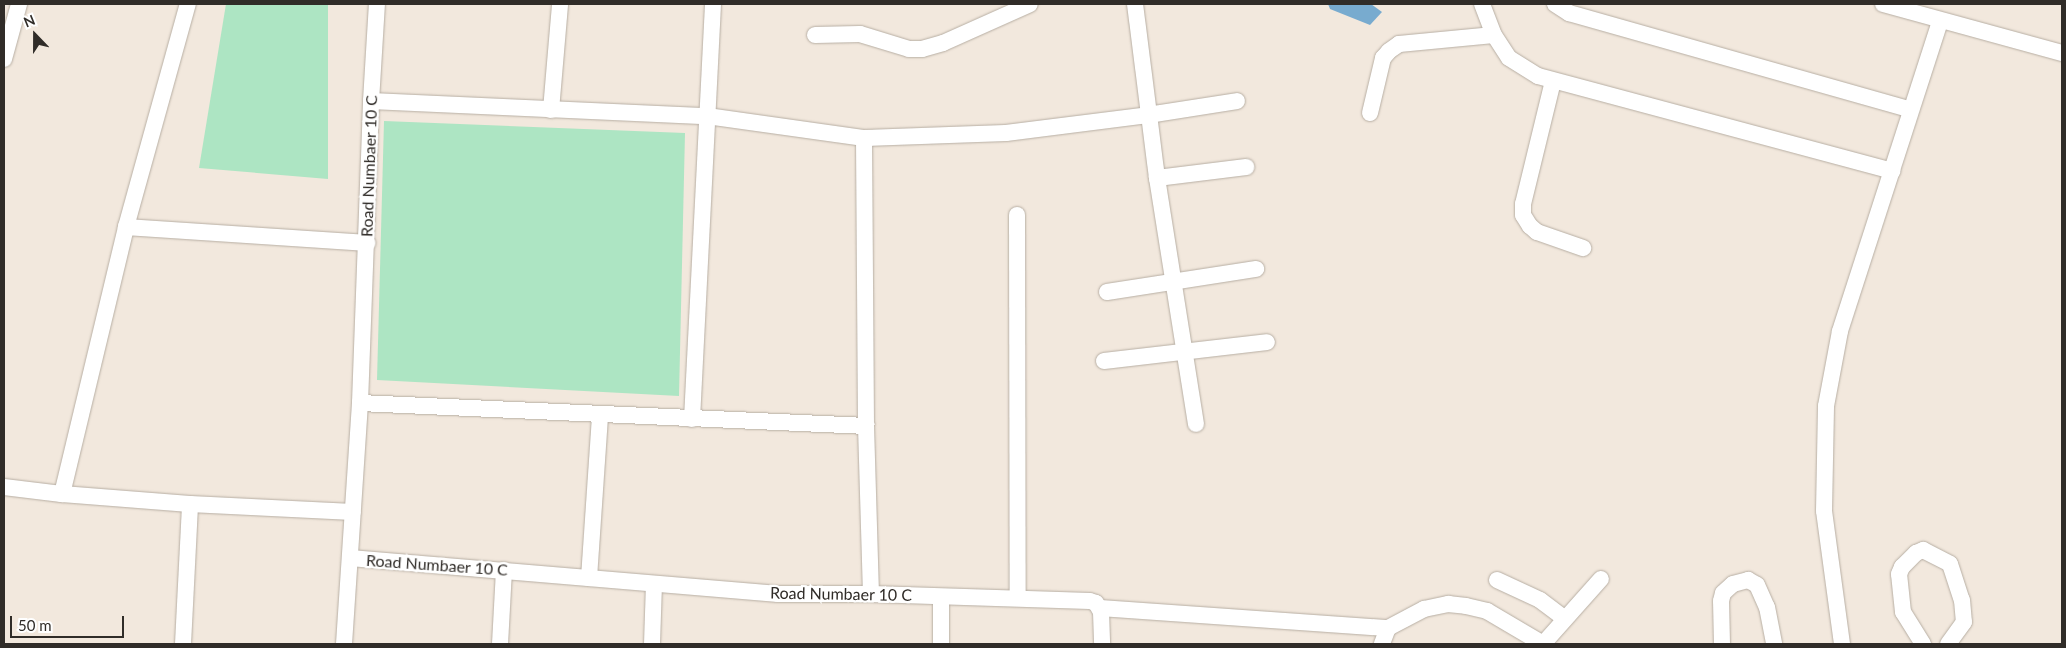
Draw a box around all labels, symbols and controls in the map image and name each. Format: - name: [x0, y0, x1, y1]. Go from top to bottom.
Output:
- north arrow: [10, 10, 60, 60]
- text: N: [21, 11, 37, 31]
- street label: Road Numbaer 10 C: [357, 95, 381, 237]
- street label: Road Numbaer 10 C: [365, 550, 509, 580]
- street label: Road Numbaer 10 C: [770, 583, 912, 605]
- scale bar: [12, 606, 126, 638]
- text: 50 m: [18, 616, 52, 634]

